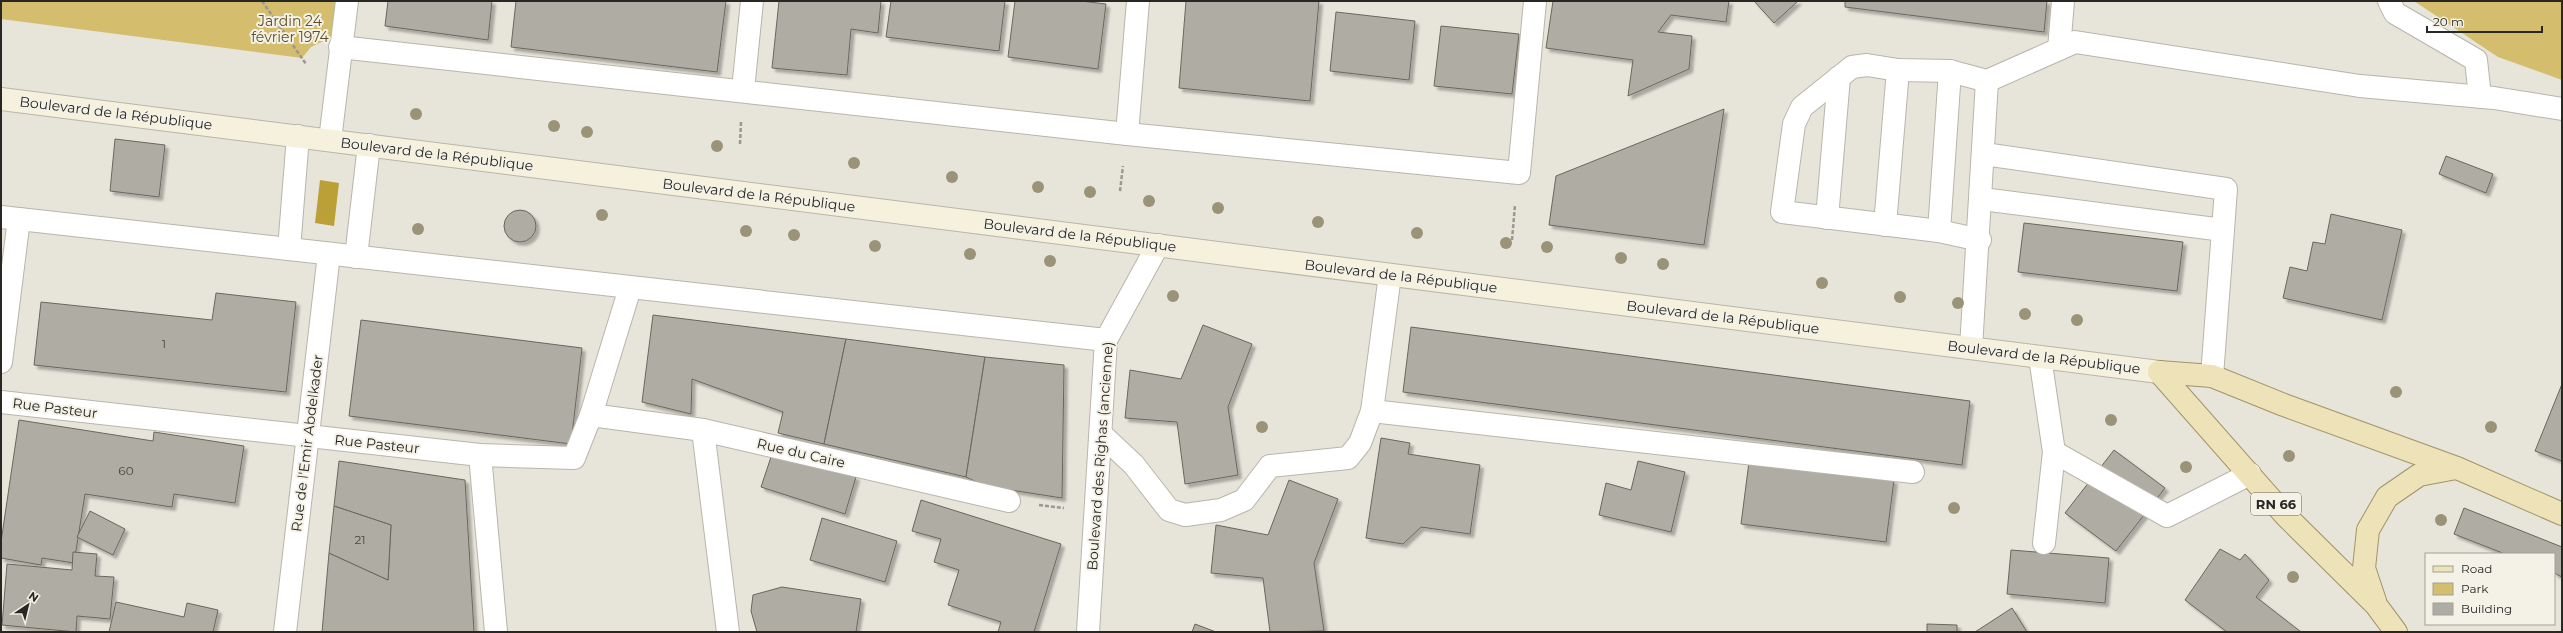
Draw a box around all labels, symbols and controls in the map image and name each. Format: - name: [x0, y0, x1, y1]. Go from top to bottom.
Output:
- scale bar: [2427, 8, 2542, 34]
- park label: Jardin 24 février 1974: [251, 12, 330, 46]
- text: 20 m: [2433, 14, 2464, 29]
- street label: Boulevard de la République: [19, 92, 213, 134]
- street label: Boulevard de la République: [340, 133, 534, 175]
- street label: Boulevard de la République: [662, 174, 856, 216]
- street label: Boulevard de la République: [983, 214, 1177, 256]
- street label: Boulevard de la République: [1304, 255, 1498, 297]
- street label: Boulevard de la République: [1626, 296, 1820, 338]
- house number: 1: [162, 336, 166, 351]
- street label: Boulevard de la République: [1947, 336, 2141, 378]
- street label: Boulevard des Righas (ancienne): [1083, 341, 1117, 571]
- street label: Rue de l'Emir Abdelkader: [287, 353, 327, 533]
- street label: Rue Pasteur: [11, 394, 99, 422]
- street label: Rue Pasteur: [334, 431, 421, 457]
- street label: Rue du Caire: [755, 434, 847, 472]
- house number: 60: [118, 463, 134, 478]
- road number: RN 66: [2251, 493, 2301, 515]
- house number: 21: [354, 532, 366, 547]
- legend: [2425, 553, 2555, 625]
- text: Road: [2461, 561, 2492, 576]
- text: Park: [2461, 581, 2489, 596]
- north arrow: [8, 585, 48, 625]
- text: N: [26, 589, 41, 605]
- text: Building: [2461, 601, 2512, 616]

